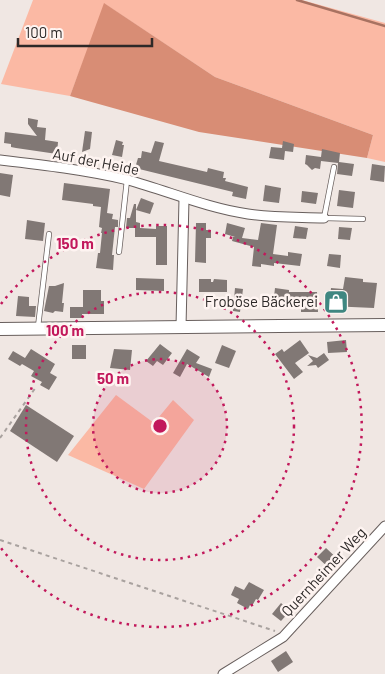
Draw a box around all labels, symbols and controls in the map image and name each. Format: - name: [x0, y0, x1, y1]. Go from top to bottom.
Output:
- scale bar: [18, 15, 151, 47]
- text: 100 m: [25, 23, 63, 41]
- street label: Auf der Heide: [51, 144, 141, 178]
- text: 150 m: [56, 234, 94, 252]
- shop icon: Froböse Bäckerei: [323, 289, 349, 315]
- place label: Froböse Bäckerei: [205, 292, 318, 310]
- text: 100 m: [46, 321, 84, 339]
- text: 50 m: [97, 369, 129, 387]
- centre of rings: [151, 417, 169, 435]
- street label: Quernheimer Weg: [277, 523, 369, 620]

